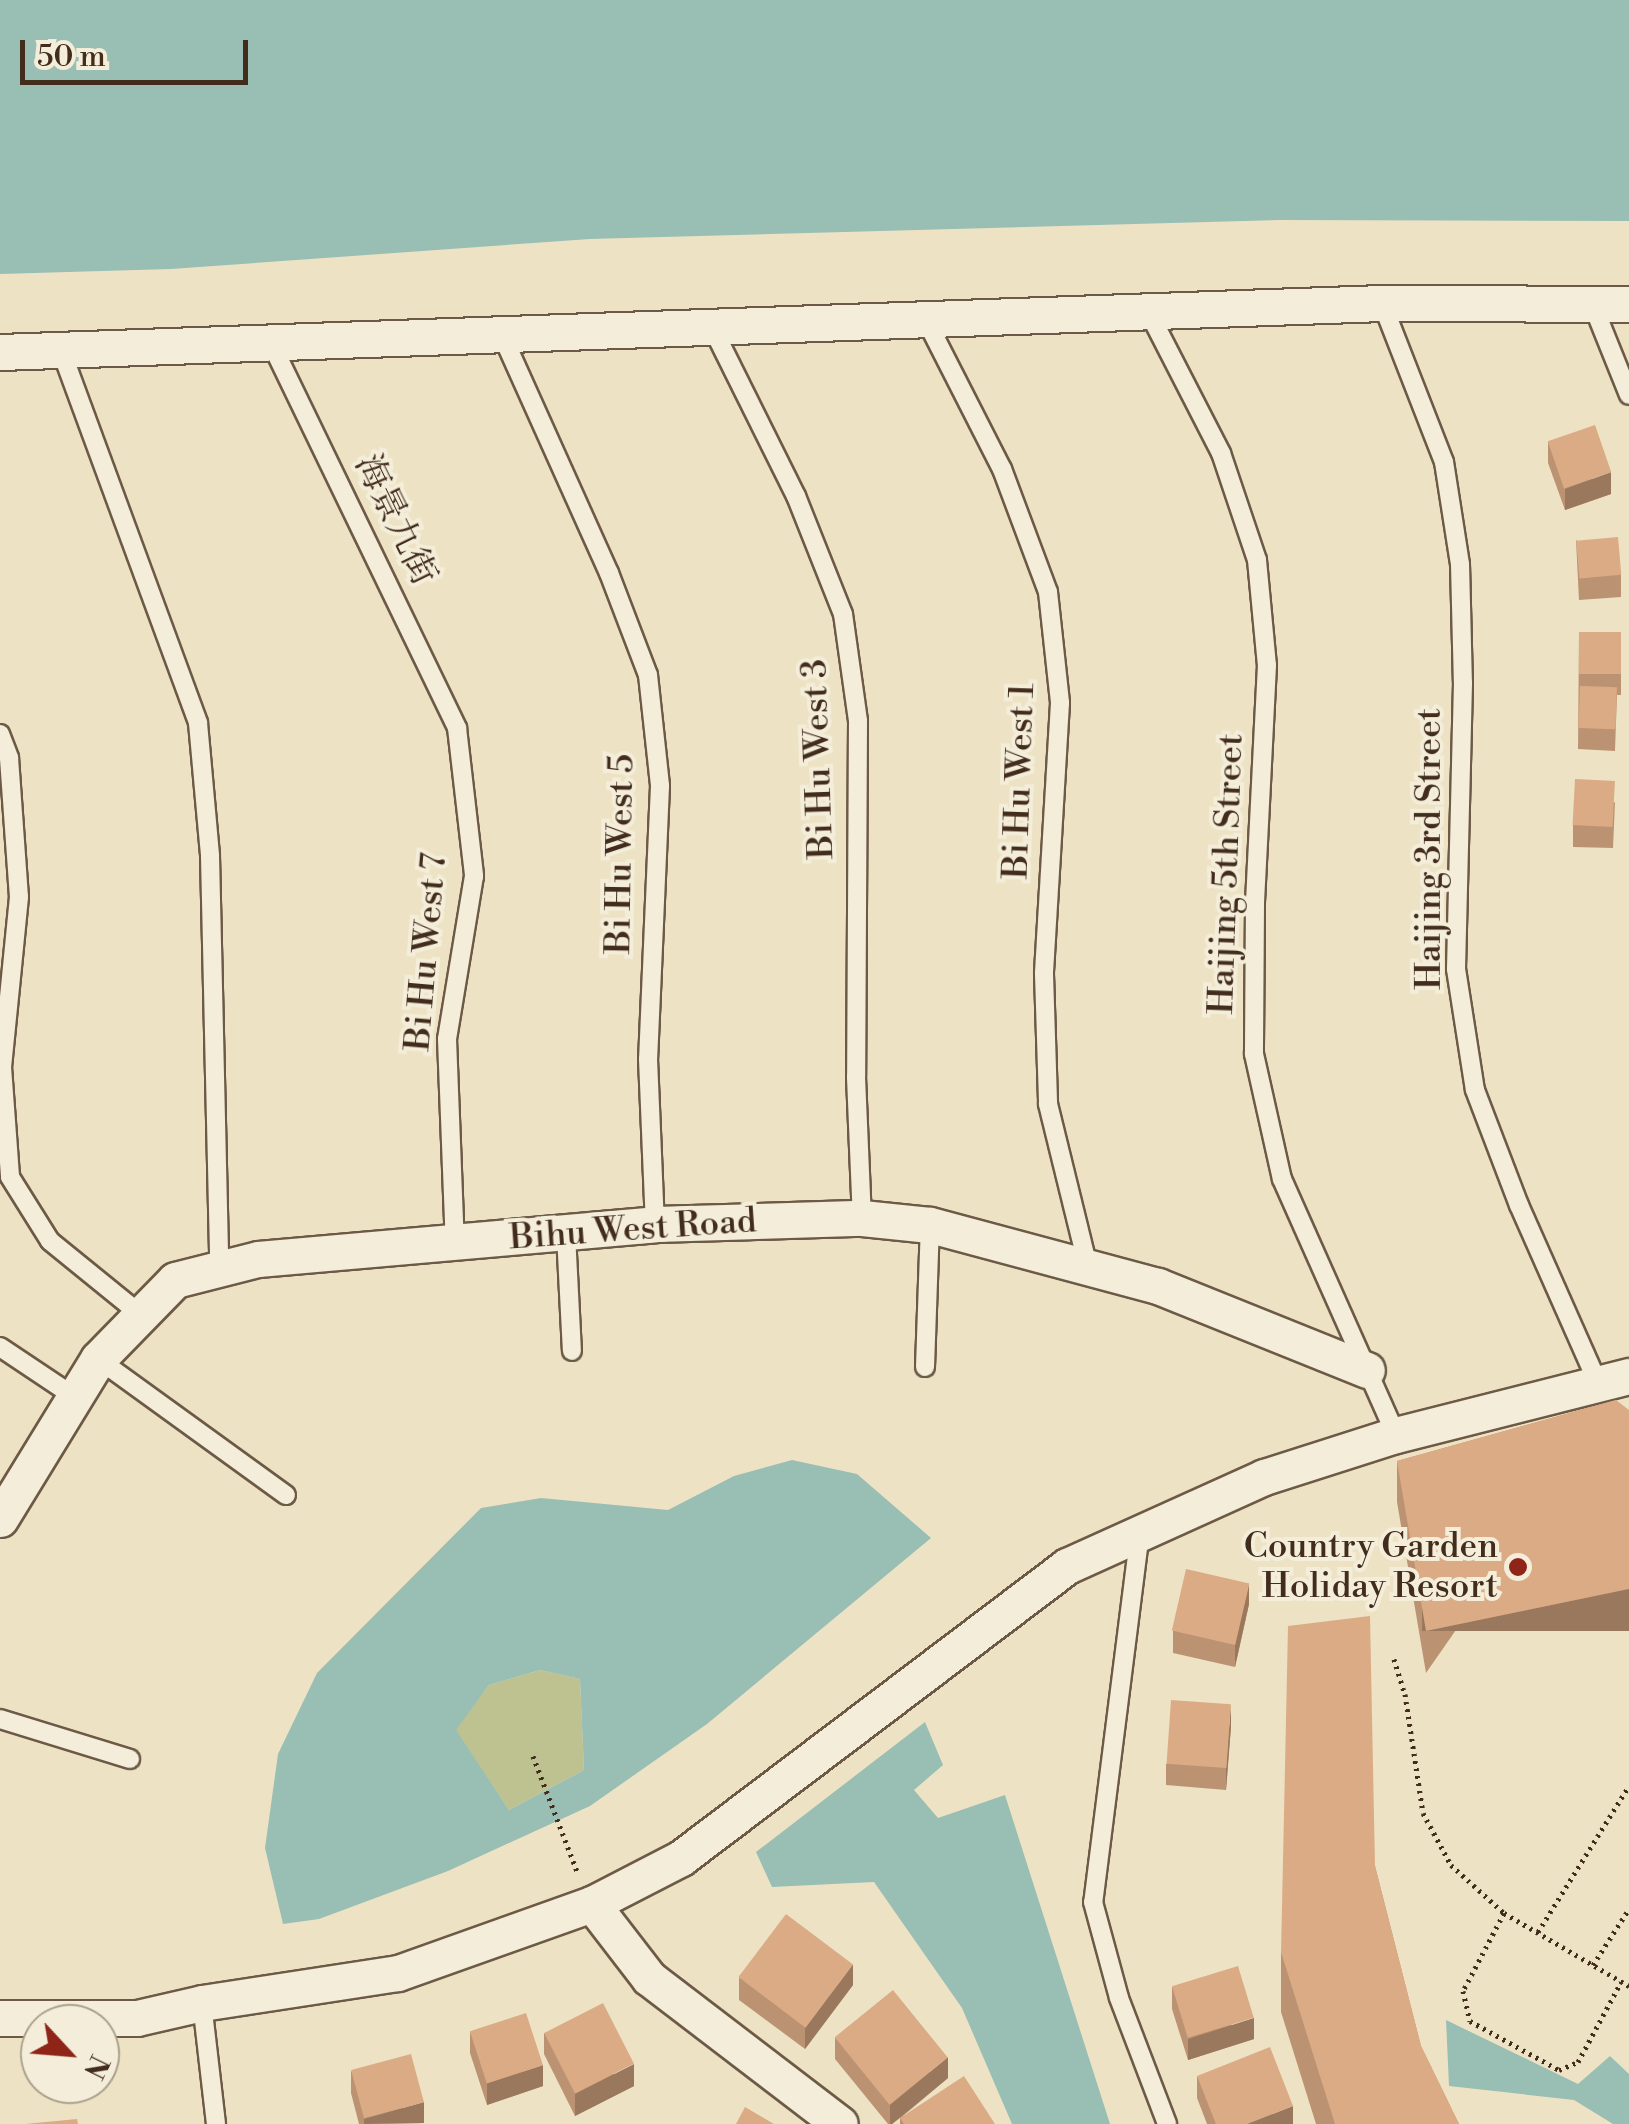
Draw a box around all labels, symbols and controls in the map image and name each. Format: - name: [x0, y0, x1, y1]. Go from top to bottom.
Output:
- scale bar: [25, 20, 252, 82]
- text: 50 m: [37, 38, 106, 76]
- street label: 海景九街: [345, 448, 445, 592]
- street label: Bi Hu West 3: [795, 658, 843, 860]
- street label: Bi Hu West 1: [996, 682, 1044, 880]
- street label: Haijing 3rd Street: [1409, 708, 1451, 990]
- street label: Haijing 5th Street: [1201, 733, 1253, 1015]
- street label: Bi Hu West 5: [598, 754, 644, 954]
- street label: Bi Hu West 7: [397, 851, 457, 1053]
- street label: Bihu West Road: [508, 1200, 758, 1260]
- place label: Country Garden Holiday Resort: [1244, 1526, 1498, 1608]
- marker: Country Garden Holiday Resort: [1507, 1556, 1529, 1578]
- north arrow: [20, 2004, 120, 2104]
- text: N: [75, 2049, 116, 2084]

